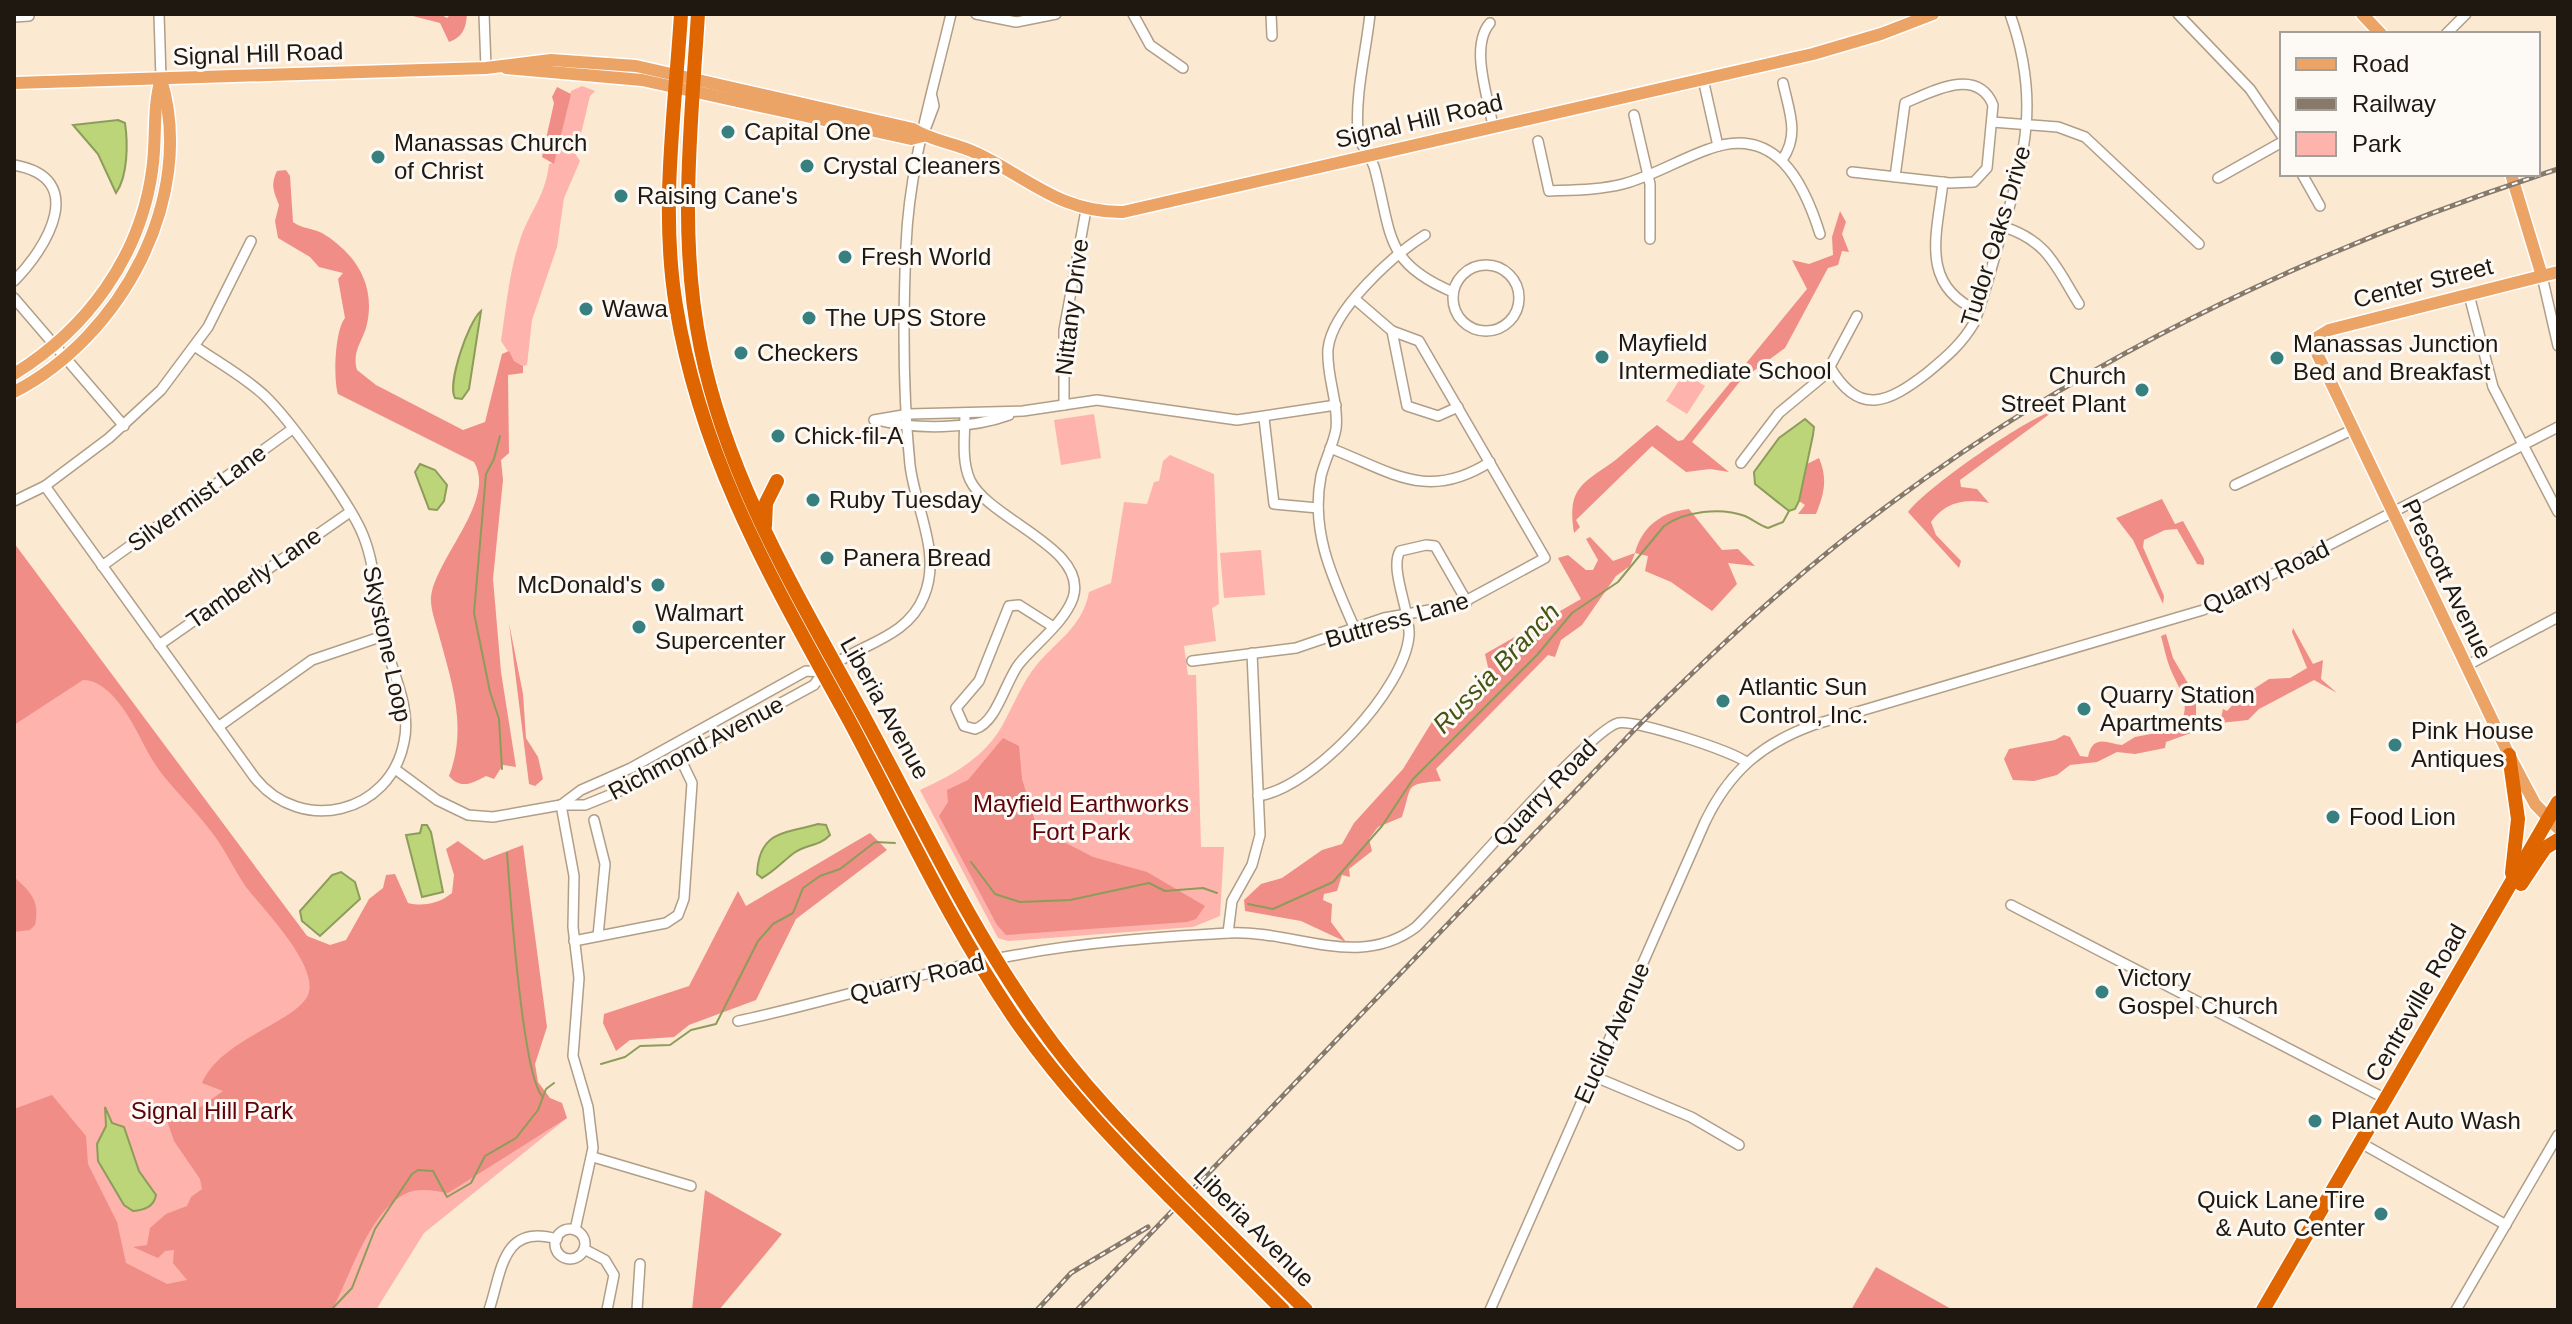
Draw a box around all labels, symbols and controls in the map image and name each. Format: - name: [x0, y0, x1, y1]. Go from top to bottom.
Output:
- legend: [2280, 32, 2540, 176]
- street label: Signal Hill Road: [172, 37, 344, 70]
- text: Road: [2352, 50, 2409, 77]
- street label: Signal Hill Road: [1333, 88, 1505, 153]
- text: Railway: [2352, 90, 2436, 117]
- place label: Capital One: [744, 118, 871, 145]
- marker: Capital One: [719, 123, 737, 141]
- place label: Manassas Church of Christ: [394, 129, 587, 184]
- text: Park: [2352, 130, 2402, 157]
- street label: Tudor Oaks Drive: [1955, 142, 2036, 329]
- marker: Manassas Church of Christ: [369, 148, 387, 166]
- place label: Crystal Cleaners: [823, 152, 1000, 179]
- marker: Crystal Cleaners: [798, 157, 816, 175]
- place label: Raising Cane's: [637, 182, 798, 209]
- marker: Raising Cane's: [612, 187, 630, 205]
- street label: Nittany Drive: [1050, 237, 1093, 377]
- place label: Fresh World: [861, 243, 991, 270]
- marker: Fresh World: [836, 248, 854, 266]
- street label: Center Street: [2350, 252, 2496, 313]
- place label: Wawa: [602, 295, 668, 322]
- marker: Wawa: [577, 300, 595, 318]
- place label: The UPS Store: [825, 304, 986, 331]
- marker: The UPS Store: [800, 309, 818, 327]
- place label: Mayfield Intermediate School: [1618, 329, 1831, 384]
- place label: Manassas Junction Bed and Breakfast: [2293, 330, 2498, 385]
- place label: Checkers: [757, 339, 858, 366]
- marker: Checkers: [732, 344, 750, 362]
- marker: Mayfield Intermediate School: [1593, 348, 1611, 366]
- marker: Manassas Junction Bed and Breakfast: [2268, 349, 2286, 367]
- place label: Church Street Plant: [2001, 362, 2126, 417]
- marker: Church Street Plant: [2133, 381, 2151, 399]
- place label: Chick-fil-A: [794, 422, 903, 449]
- marker: Chick-fil-A: [769, 427, 787, 445]
- street label: Silvermist Lane: [122, 438, 271, 557]
- place label: Ruby Tuesday: [829, 486, 982, 513]
- marker: Ruby Tuesday: [804, 491, 822, 509]
- street label: Prescott Avenue: [2397, 495, 2498, 663]
- street label: Tamberly Lane: [181, 521, 326, 634]
- street label: Quarry Road: [2198, 534, 2333, 619]
- place label: Panera Bread: [843, 544, 991, 571]
- marker: Panera Bread: [818, 549, 836, 567]
- street label: Skystone Loop: [358, 563, 417, 724]
- place label: McDonald's: [517, 571, 642, 598]
- marker: McDonald's: [649, 576, 667, 594]
- street label: Buttress Lane: [1322, 586, 1472, 653]
- water label: Russia Branch: [1426, 597, 1566, 739]
- place label: Walmart Supercenter: [655, 599, 786, 654]
- marker: Walmart Supercenter: [630, 618, 648, 636]
- street label: Liberia Avenue: [835, 632, 936, 784]
- place label: Atlantic Sun Control, Inc.: [1739, 673, 1868, 728]
- place label: Quarry Station Apartments: [2100, 681, 2255, 736]
- street label: Richmond Avenue: [604, 690, 788, 805]
- marker: Atlantic Sun Control, Inc.: [1714, 692, 1732, 710]
- marker: Quarry Station Apartments: [2075, 700, 2093, 718]
- place label: Pink House Antiques: [2411, 717, 2534, 772]
- street label: Quarry Road: [1487, 734, 1602, 851]
- marker: Pink House Antiques: [2386, 736, 2404, 754]
- park label: Mayfield Earthworks Fort Park: [973, 790, 1189, 845]
- place label: Food Lion: [2349, 803, 2456, 830]
- marker: Food Lion: [2324, 808, 2342, 826]
- street label: Centreville Road: [2360, 919, 2472, 1086]
- street label: Quarry Road: [847, 948, 987, 1007]
- street label: Euclid Avenue: [1568, 958, 1655, 1108]
- place label: Victory Gospel Church: [2118, 964, 2278, 1019]
- marker: Victory Gospel Church: [2093, 983, 2111, 1001]
- park label: Signal Hill Park: [131, 1097, 294, 1124]
- place label: Planet Auto Wash: [2331, 1107, 2521, 1134]
- marker: Planet Auto Wash: [2306, 1112, 2324, 1130]
- street label: Liberia Avenue: [1189, 1161, 1320, 1292]
- place label: Quick Lane Tire & Auto Center: [2197, 1186, 2365, 1241]
- marker: Quick Lane Tire & Auto Center: [2372, 1205, 2390, 1223]

